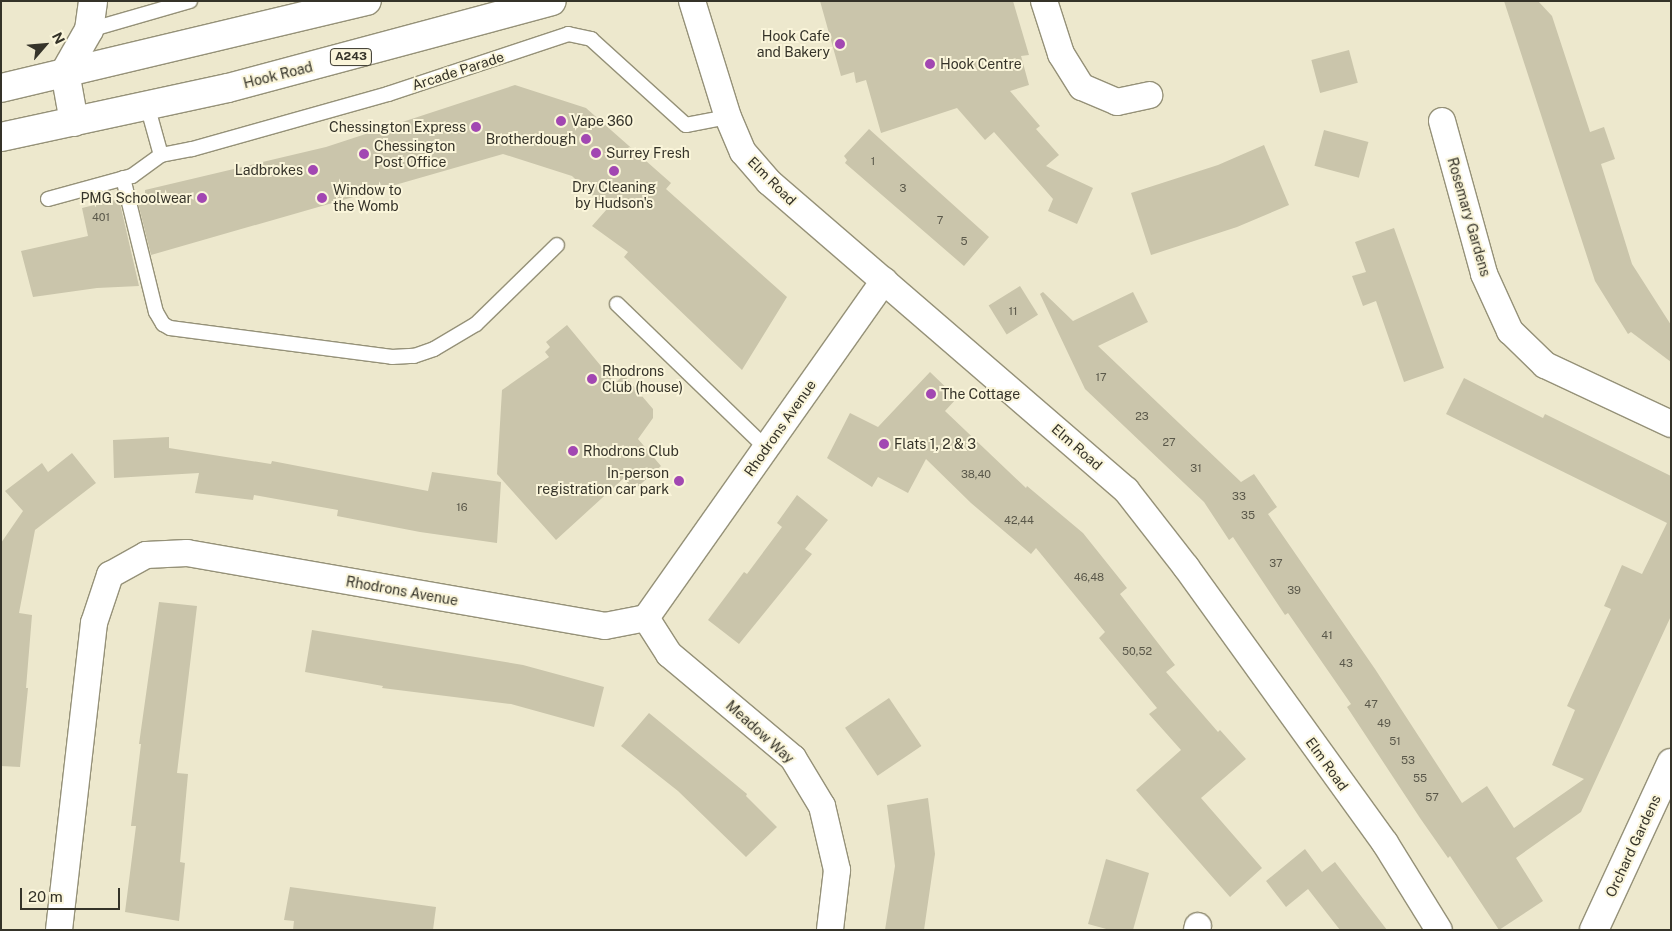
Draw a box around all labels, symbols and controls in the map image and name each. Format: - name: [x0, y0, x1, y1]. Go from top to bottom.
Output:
- north arrow: [20, 20, 70, 70]
- place label: Hook Cafe and Bakery: [757, 28, 830, 60]
- text: N: [49, 30, 68, 47]
- marker: Hook Cafe and Bakery: [834, 38, 846, 50]
- road number: A243: [330, 48, 372, 66]
- street label: Arcade Parade: [410, 48, 506, 94]
- place label: Hook Centre: [940, 56, 1022, 72]
- street label: Hook Road: [242, 58, 314, 92]
- marker: Hook Centre: [924, 58, 936, 70]
- place label: Vape 360: [571, 113, 633, 129]
- marker: Vape 360: [555, 115, 567, 127]
- place label: Chessington Express: [329, 119, 466, 135]
- marker: Chessington Express: [470, 121, 482, 133]
- place label: Brotherdough: [486, 131, 576, 147]
- marker: Brotherdough: [580, 133, 592, 145]
- place label: Chessington Post Office: [374, 138, 455, 170]
- place label: Surrey Fresh: [606, 145, 690, 161]
- marker: Surrey Fresh: [590, 147, 602, 159]
- marker: Chessington Post Office: [358, 148, 370, 160]
- street label: Elm Road: [744, 153, 800, 209]
- house number: 1: [871, 154, 875, 168]
- street label: Rosemary Gardens: [1444, 155, 1494, 279]
- place label: Ladbrokes: [235, 162, 303, 178]
- marker: Ladbrokes: [307, 164, 319, 176]
- marker: Dry Cleaning by Hudson's: [608, 165, 620, 177]
- place label: Dry Cleaning by Hudson's: [572, 179, 656, 212]
- house number: 3: [900, 181, 906, 195]
- place label: Window to the Womb: [333, 182, 402, 214]
- place label: PMG Schoolwear: [80, 190, 192, 206]
- marker: Window to the Womb: [315, 191, 329, 205]
- marker: PMG Schoolwear: [196, 192, 208, 204]
- house number: 401: [92, 210, 110, 224]
- house number: 7: [937, 213, 943, 227]
- house number: 5: [960, 234, 968, 248]
- house number: 11: [1009, 304, 1017, 318]
- place label: Rhodrons Club (house): [602, 363, 683, 396]
- house number: 17: [1095, 370, 1107, 384]
- marker: Rhodrons Club (house): [586, 373, 598, 385]
- street label: Rhodrons Avenue: [741, 377, 819, 479]
- place label: The Cottage: [941, 386, 1020, 402]
- marker: The Cottage: [925, 388, 937, 400]
- house number: 23: [1135, 409, 1149, 423]
- street label: Elm Road: [1048, 421, 1106, 473]
- house number: 27: [1162, 435, 1176, 449]
- place label: Flats 1, 2 & 3: [894, 436, 976, 452]
- marker: Flats 1, 2 & 3: [878, 438, 890, 450]
- place label: Rhodrons Club: [583, 443, 679, 459]
- marker: Rhodrons Club: [567, 445, 579, 457]
- house number: 31: [1190, 461, 1202, 475]
- place label: In-person registration car park: [537, 465, 669, 498]
- house number: 38,40: [961, 467, 991, 481]
- marker: In-person registration car park: [673, 475, 685, 487]
- house number: 33: [1232, 489, 1246, 503]
- house number: 16: [456, 500, 468, 514]
- house number: 35: [1241, 508, 1255, 522]
- house number: 42,44: [1004, 513, 1034, 527]
- house number: 37: [1269, 556, 1283, 570]
- house number: 46,48: [1074, 570, 1104, 584]
- street label: Rhodrons Avenue: [345, 573, 459, 609]
- house number: 39: [1287, 583, 1301, 597]
- house number: 41: [1321, 628, 1333, 642]
- house number: 50,52: [1122, 644, 1152, 658]
- house number: 43: [1339, 656, 1353, 670]
- street label: Meadow Way: [722, 697, 798, 767]
- house number: 47: [1364, 697, 1378, 711]
- house number: 49: [1377, 716, 1391, 730]
- street label: Elm Road: [1302, 734, 1352, 794]
- house number: 51: [1389, 734, 1401, 748]
- house number: 53: [1401, 753, 1415, 767]
- house number: 55: [1413, 771, 1427, 785]
- house number: 57: [1425, 790, 1439, 804]
- street label: Orchard Gardens: [1602, 792, 1664, 900]
- scale bar: [22, 878, 122, 910]
- text: 20 m: [28, 888, 63, 905]

